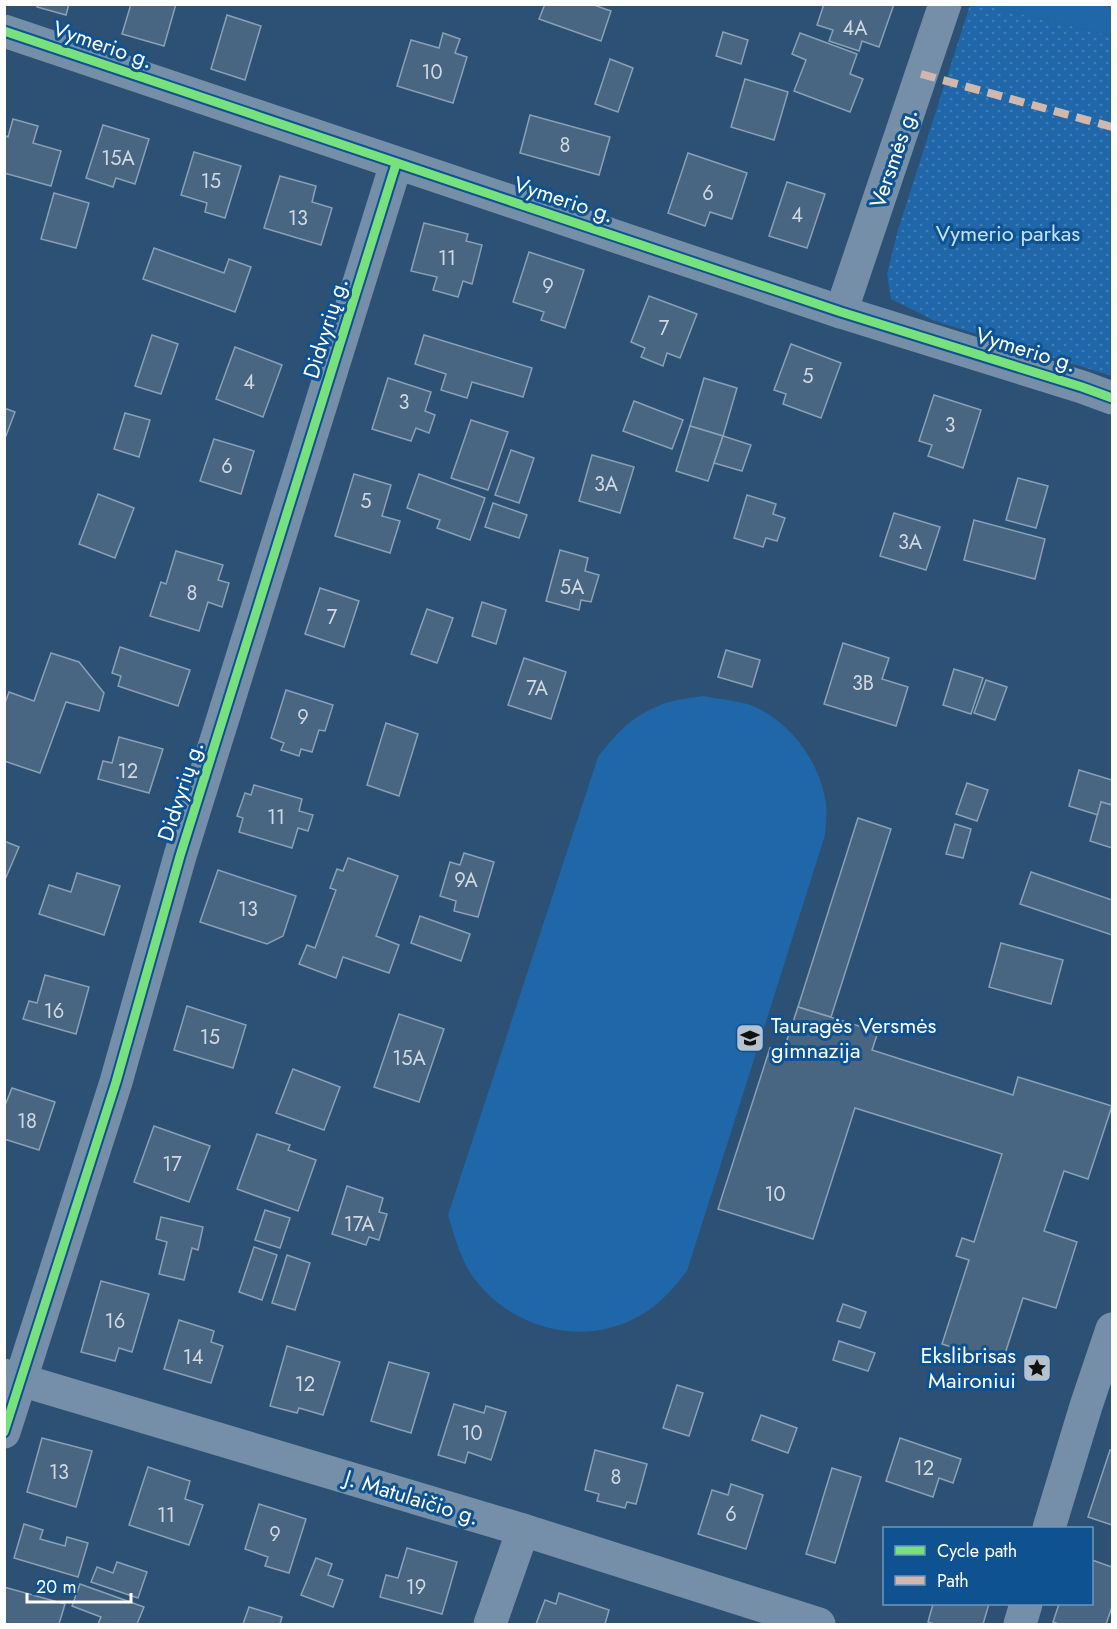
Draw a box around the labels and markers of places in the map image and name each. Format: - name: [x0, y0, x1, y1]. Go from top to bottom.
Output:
- place label: Tauragės Versmės gimnazija: [771, 1009, 937, 1066]
- school or university icon: Tauragės Versmės gimnazija: [734, 1022, 766, 1054]
- place label: Ekslibrisas Maironiui: [920, 1339, 1016, 1396]
- place icon: Ekslibrisas Maironiui: [1021, 1352, 1053, 1384]

